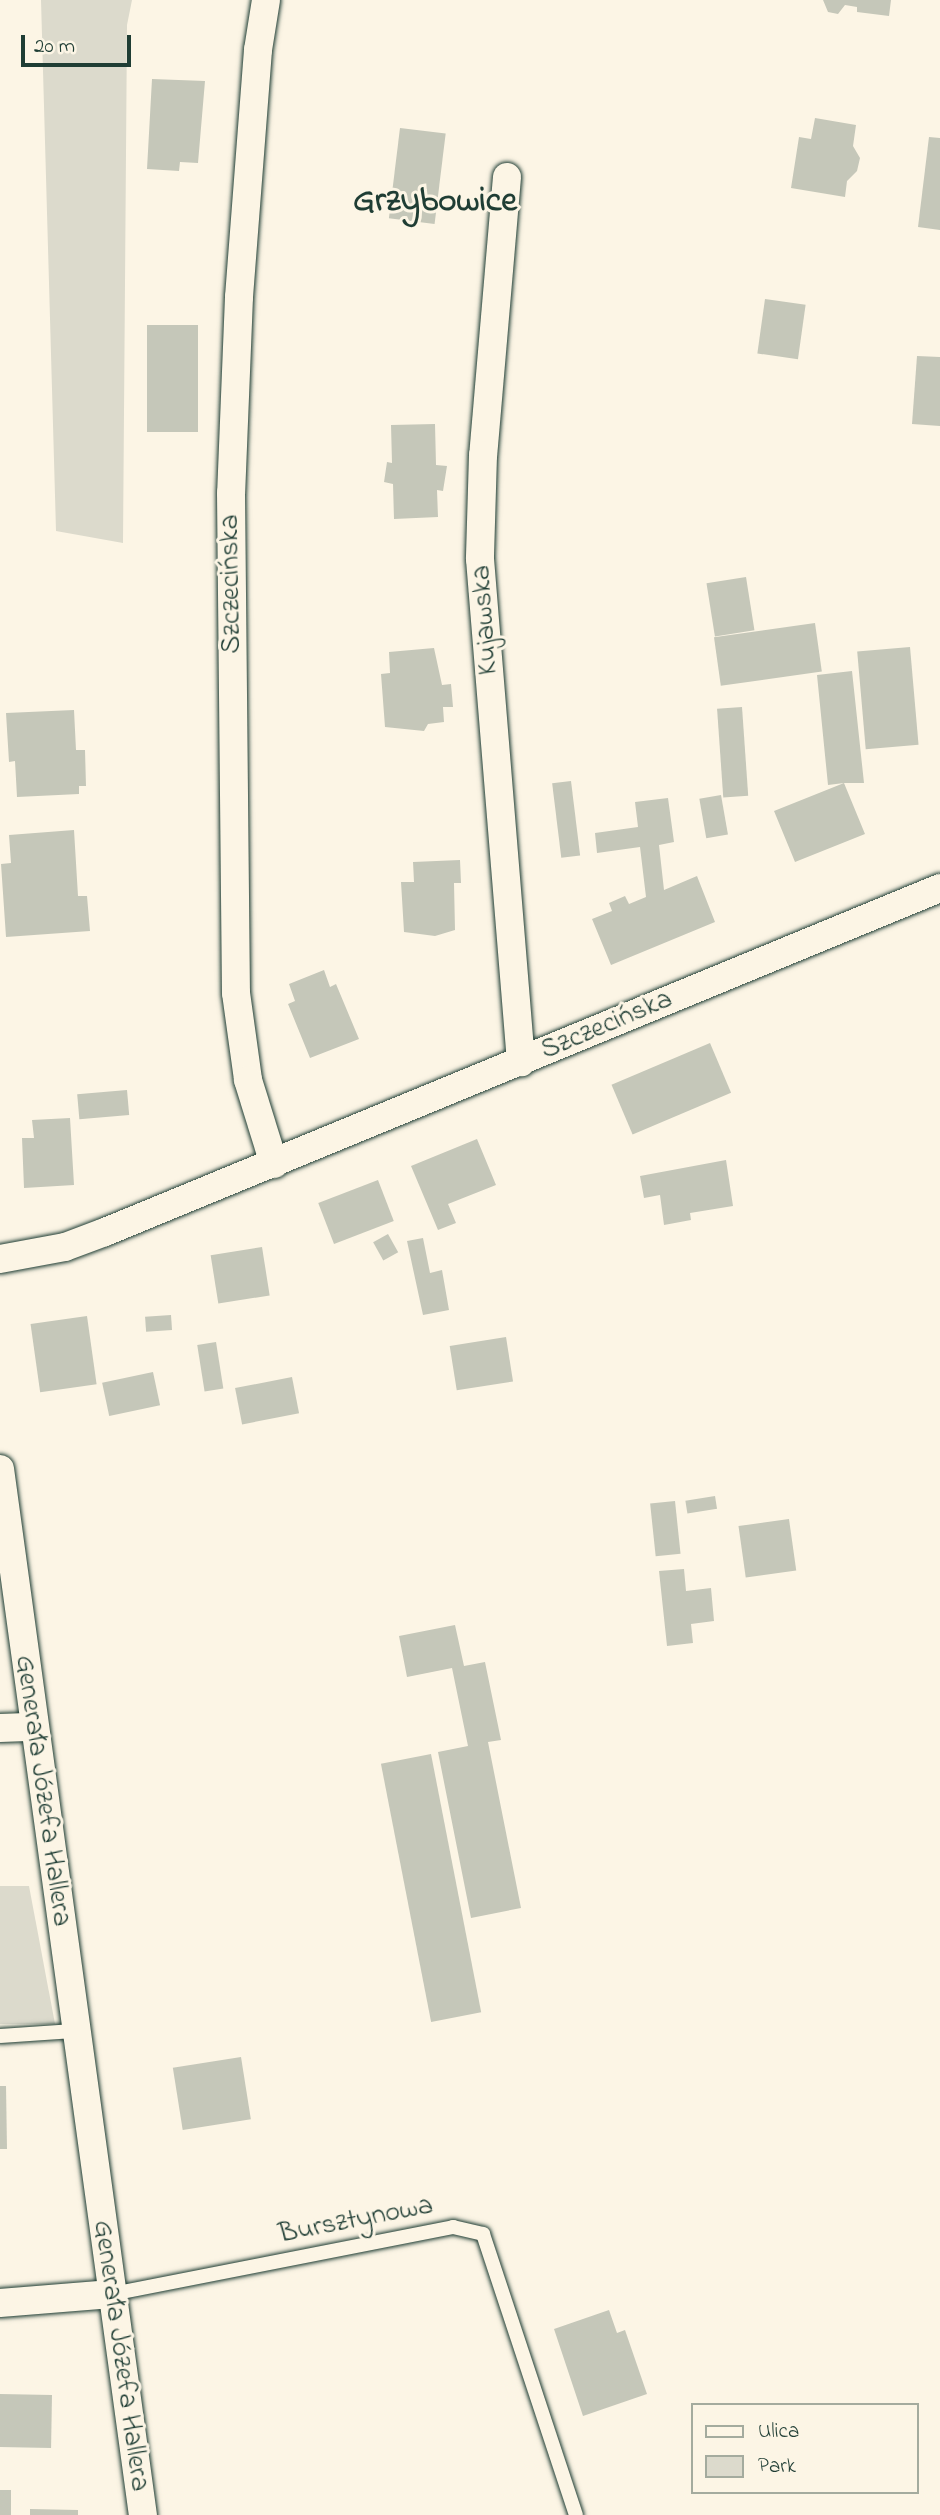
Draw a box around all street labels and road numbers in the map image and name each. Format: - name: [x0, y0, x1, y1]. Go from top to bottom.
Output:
- street label: Szczecińska: [214, 514, 250, 654]
- street label: Kujawska: [465, 564, 507, 676]
- street label: Szczecińska: [536, 983, 678, 1069]
- street label: Generała Józefa Hallera: [6, 1653, 78, 1929]
- street label: Bursztynowa: [276, 2190, 436, 2252]
- street label: Generała Józefa Hallera: [84, 2218, 156, 2494]

